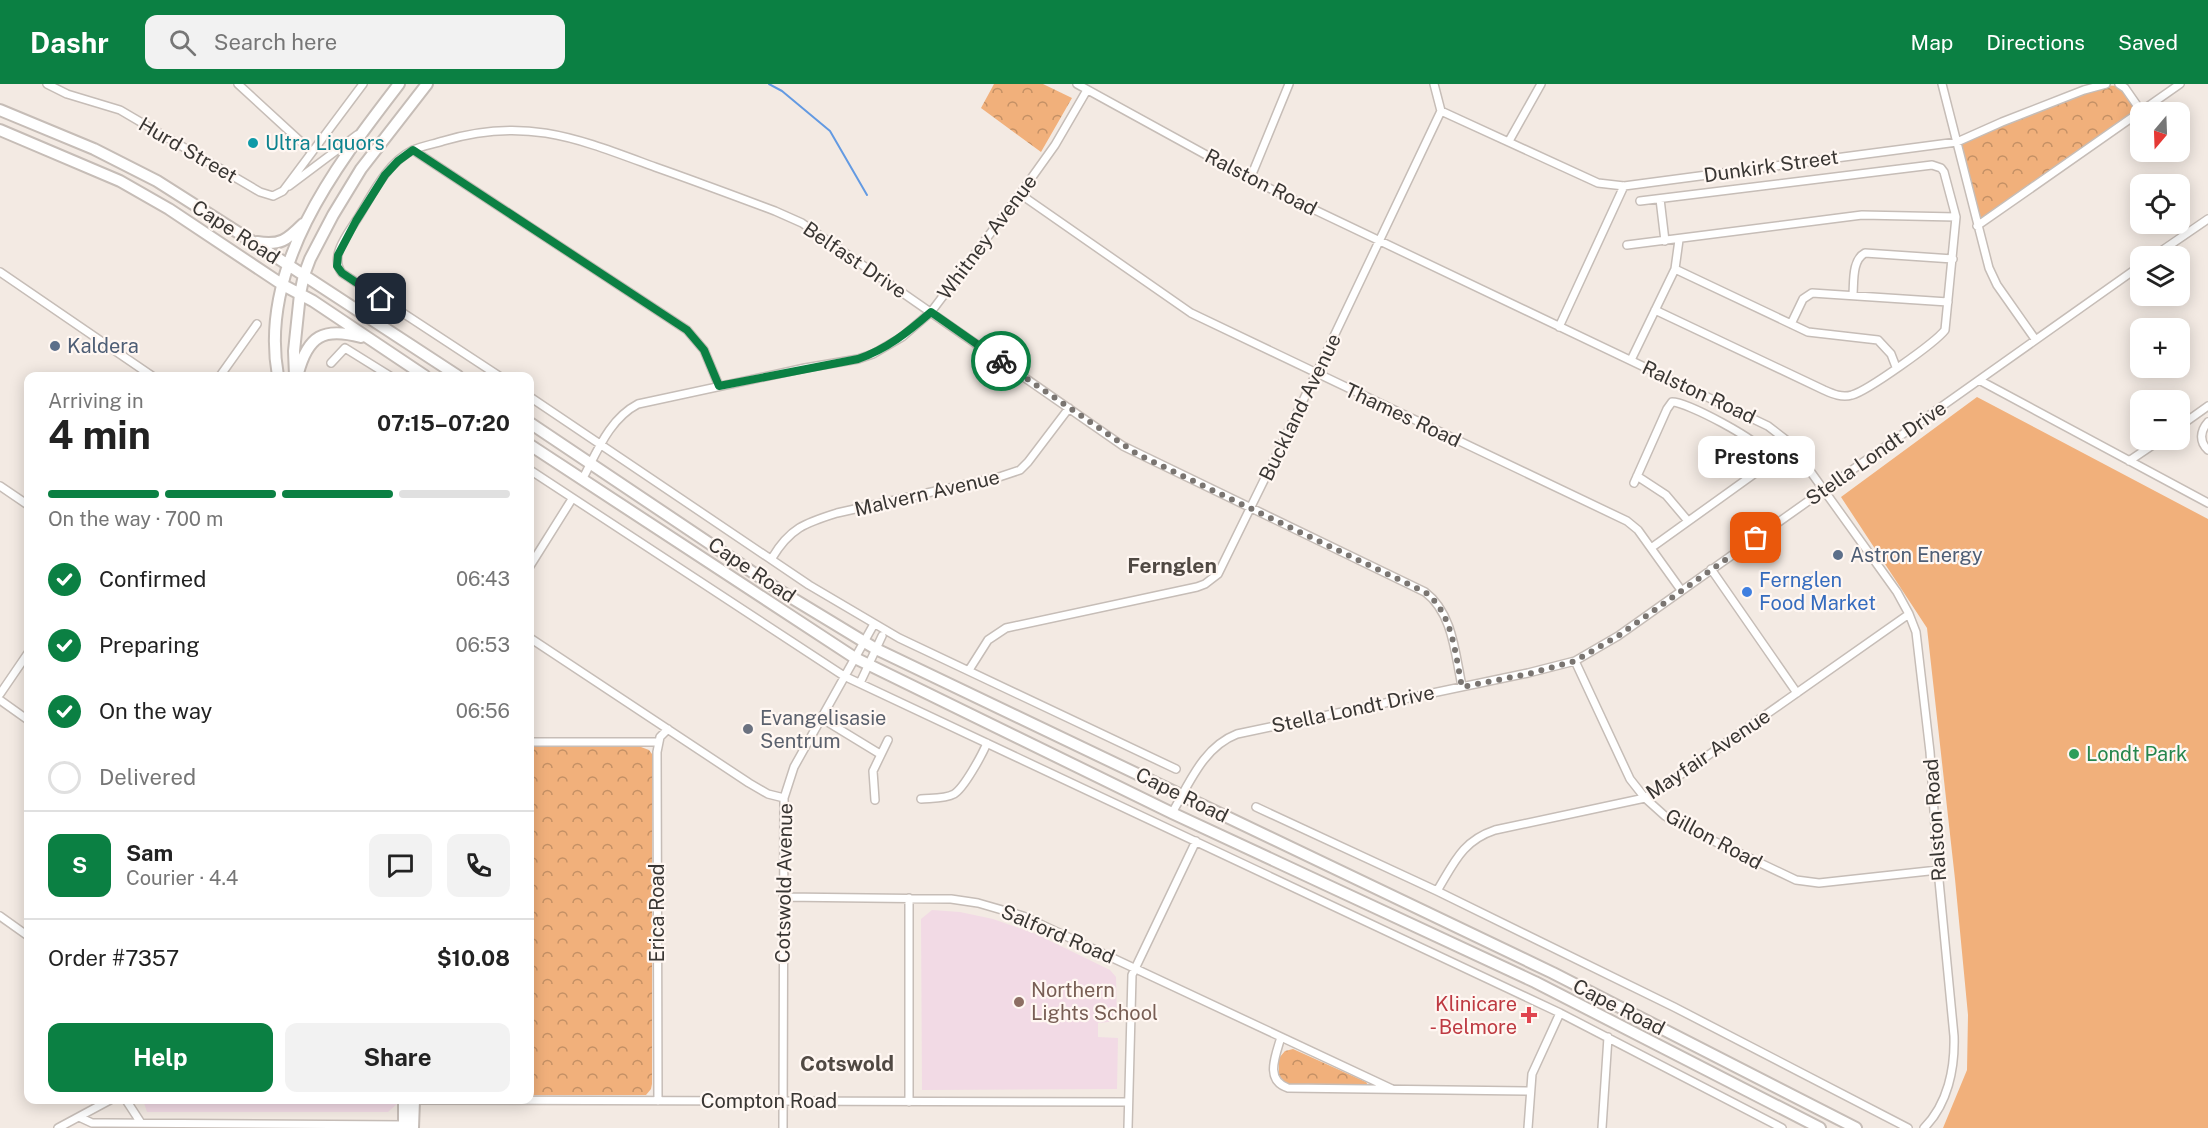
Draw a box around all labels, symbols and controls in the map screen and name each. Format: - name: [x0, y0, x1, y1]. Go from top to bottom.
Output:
- search box: [145, 15, 565, 69]
- text: Dashr: [30, 26, 109, 59]
- icon: search: [166, 26, 199, 59]
- text: Search here: [214, 29, 337, 55]
- text: Map: [1911, 30, 1953, 55]
- text: Directions: [1986, 30, 2085, 55]
- text: Saved: [2118, 30, 2178, 55]
- north arrow: [2130, 102, 2190, 162]
- map controls: [2130, 102, 2190, 450]
- street label: Hurd Street: [134, 112, 242, 188]
- place label: Ultra Liquors: [265, 131, 385, 155]
- marker: Ultra Liquors: [246, 136, 260, 150]
- street label: Ralston Road: [1201, 143, 1321, 221]
- street label: Dunkirk Street: [1702, 145, 1840, 187]
- street label: Whitney Avenue: [932, 170, 1042, 304]
- button: locate: [2130, 174, 2190, 234]
- street label: Cape Road: [188, 195, 284, 269]
- street label: Belfast Drive: [799, 217, 911, 303]
- button: layers: [2130, 246, 2190, 306]
- pin: [355, 273, 406, 324]
- icon: home: [364, 282, 397, 315]
- button: +: [2130, 318, 2190, 378]
- street label: Buckland Avenue: [1254, 329, 1346, 485]
- courier: [971, 331, 1031, 391]
- place label: Kaldera: [67, 334, 139, 358]
- marker: Kaldera: [48, 339, 62, 353]
- icon: bike: [985, 345, 1018, 378]
- street label: Ralston Road: [1638, 355, 1760, 429]
- street label: Thames Road: [1341, 378, 1465, 452]
- text: Arriving in: [48, 389, 143, 413]
- button: −: [2130, 390, 2190, 450]
- street label: Stella Londt Drive: [1801, 396, 1951, 510]
- text: 07:15–07:20: [377, 410, 510, 436]
- text: 4 min: [48, 412, 151, 458]
- callout: Prestons: [1698, 436, 1814, 478]
- text: Prestons: [1714, 445, 1799, 469]
- street label: Malvern Avenue: [852, 465, 1002, 521]
- text: On the way · 700 m: [48, 507, 223, 531]
- pin: [1730, 512, 1781, 563]
- icon: bag: [1739, 521, 1772, 554]
- street label: Cape Road: [704, 532, 800, 608]
- place label: Astron Energy: [1850, 543, 1983, 567]
- marker: Astron Energy: [1831, 548, 1845, 562]
- district label: Fernglen: [1127, 553, 1217, 578]
- icon: check: [48, 563, 81, 596]
- text: Confirmed: [99, 566, 206, 592]
- text: 06:43: [456, 567, 510, 591]
- place label: Fernglen Food Market: [1759, 568, 1876, 615]
- marker: Fernglen Food Market: [1740, 585, 1754, 599]
- icon: check: [48, 629, 81, 662]
- text: Preparing: [99, 632, 200, 658]
- text: 06:53: [456, 633, 510, 657]
- street label: Stella Londt Drive: [1269, 680, 1437, 738]
- icon: check: [48, 695, 81, 728]
- text: On the way: [99, 698, 212, 724]
- text: 06:56: [456, 699, 510, 723]
- street label: Mayfair Avenue: [1641, 704, 1775, 804]
- place label: Evangelisasie Sentrum: [760, 706, 886, 753]
- marker: Evangelisasie Sentrum: [741, 722, 755, 736]
- place label: Londt Park: [2086, 742, 2187, 766]
- marker: Londt Park: [2067, 747, 2081, 761]
- street label: Ralston Road: [1919, 758, 1951, 882]
- street label: Cape Road: [1132, 762, 1232, 828]
- text: Delivered: [99, 764, 196, 790]
- street label: Cotswold Avenue: [771, 803, 797, 963]
- street label: Gillon Road: [1662, 803, 1766, 875]
- button: chat: [369, 834, 432, 897]
- button: phone: [447, 834, 510, 897]
- text: Sam: [126, 840, 173, 866]
- text: S: [72, 852, 87, 878]
- street label: Erica Road: [645, 864, 669, 962]
- text: Courier · 4.4: [126, 866, 238, 890]
- street label: Salford Road: [998, 899, 1118, 969]
- text: Order #7357: [48, 945, 179, 971]
- text: $10.08: [437, 945, 510, 971]
- street label: Cape Road: [1569, 974, 1669, 1040]
- place label: Northern Lights School: [1031, 978, 1158, 1025]
- place label: Klinicare - Belmore: [1430, 992, 1517, 1039]
- marker: Northern Lights School: [1012, 995, 1026, 1009]
- marker: Klinicare - Belmore: [1522, 1008, 1536, 1022]
- button: Help: [48, 1023, 273, 1092]
- button: Share: [285, 1023, 510, 1092]
- district label: Cotswold: [800, 1051, 894, 1076]
- street label: Compton Road: [701, 1089, 837, 1113]

